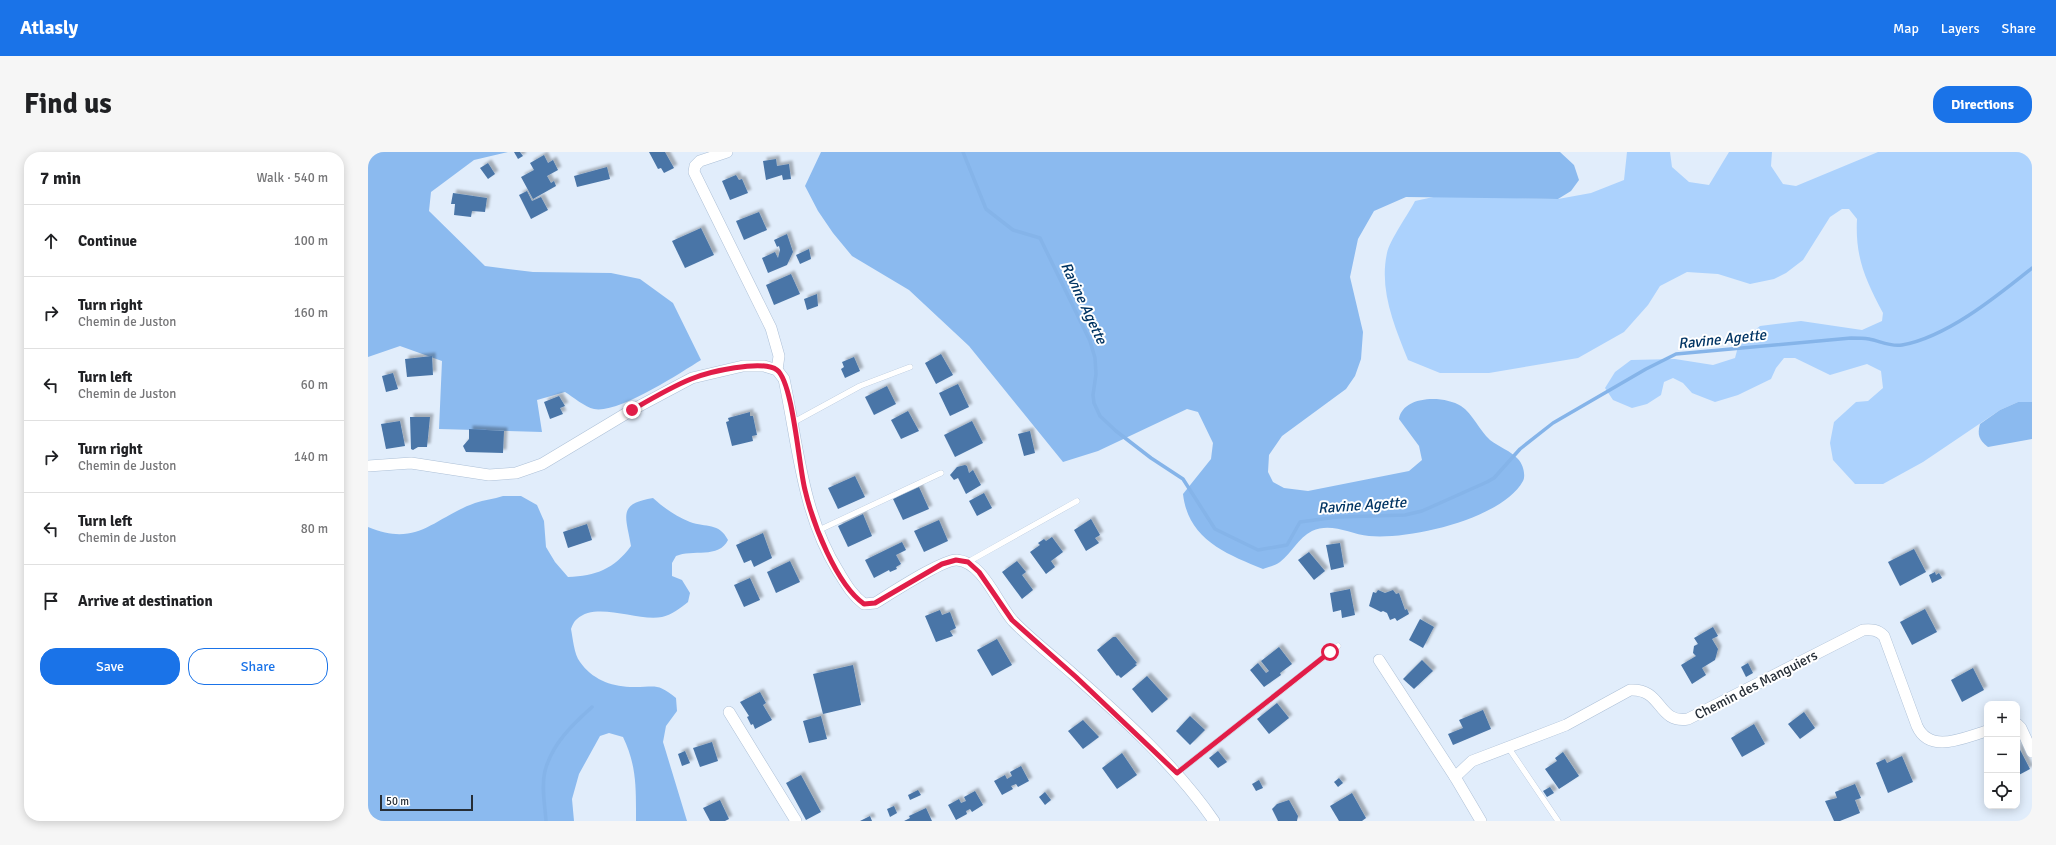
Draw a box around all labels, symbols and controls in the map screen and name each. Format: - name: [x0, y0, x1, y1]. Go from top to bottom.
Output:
- text: Atlasly: [20, 16, 78, 40]
- text: Map: [1893, 20, 1919, 37]
- text: Layers: [1941, 20, 1980, 37]
- text: Share: [2002, 20, 2036, 37]
- button: Directions: [1933, 86, 2032, 123]
- text: Find us: [24, 87, 112, 121]
- text: 7 min: [40, 168, 81, 189]
- text: Walk · 540 m: [257, 170, 328, 186]
- icon: ahead: [40, 230, 62, 252]
- text: Continue: [78, 232, 137, 250]
- text: 100 m: [294, 233, 328, 249]
- water label: Ravine Agette: [1057, 259, 1111, 348]
- text: Turn right: [78, 296, 143, 314]
- icon: right: [40, 302, 62, 324]
- text: 160 m: [294, 305, 328, 321]
- text: Chemin de Juston: [78, 314, 176, 330]
- water label: Ravine Agette: [1677, 325, 1768, 353]
- text: Turn left: [78, 368, 132, 386]
- icon: left: [40, 374, 62, 396]
- text: 60 m: [301, 377, 328, 393]
- text: Chemin de Juston: [78, 386, 176, 402]
- route end: [623, 401, 641, 419]
- text: Turn right: [78, 440, 143, 458]
- icon: right: [40, 446, 62, 468]
- text: 140 m: [294, 449, 328, 465]
- text: Chemin de Juston: [78, 458, 176, 474]
- water label: Ravine Agette: [1317, 493, 1408, 517]
- text: Turn left: [78, 512, 132, 530]
- icon: left: [40, 518, 62, 540]
- text: 80 m: [301, 521, 328, 537]
- text: Chemin de Juston: [78, 530, 176, 546]
- icon: arrive: [40, 590, 62, 612]
- text: Arrive at destination: [78, 592, 213, 610]
- route start: [1321, 643, 1339, 661]
- street label: Chemin des Manguiers: [1692, 647, 1820, 723]
- button: Save: [40, 648, 180, 685]
- button: Share: [188, 648, 328, 685]
- map controls: [1984, 701, 2020, 809]
- button: +: [1984, 701, 2020, 737]
- button: −: [1984, 737, 2020, 773]
- button: locate: [1984, 773, 2020, 809]
- scale bar: [380, 793, 473, 812]
- text: 50 m: [386, 795, 409, 808]

